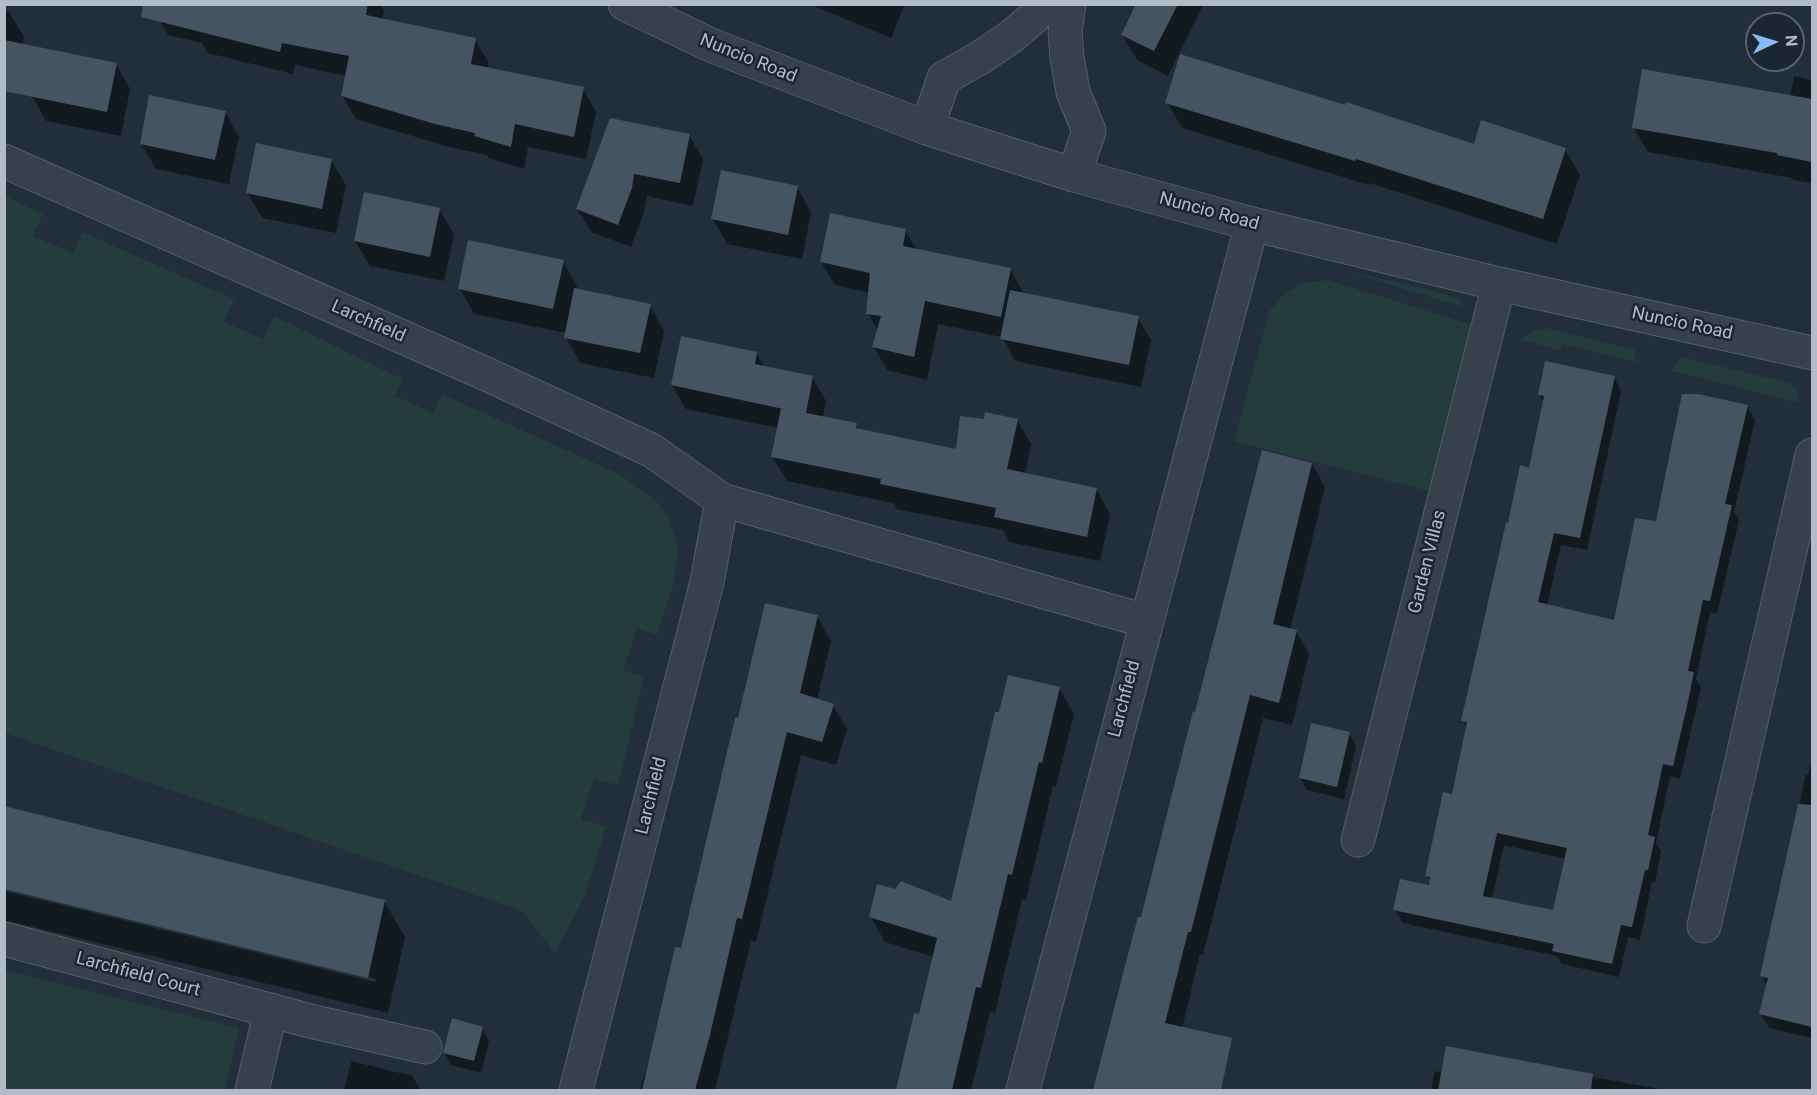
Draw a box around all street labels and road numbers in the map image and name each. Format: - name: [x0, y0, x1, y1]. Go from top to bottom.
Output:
- street label: Nuncio Road: [696, 30, 800, 88]
- street label: Nuncio Road: [1157, 188, 1261, 236]
- street label: Larchfield: [328, 296, 408, 348]
- street label: Nuncio Road: [1630, 303, 1734, 345]
- street label: Garden Villas: [1405, 508, 1451, 616]
- street label: Larchfield: [1104, 658, 1146, 740]
- street label: Larchfield: [632, 755, 672, 837]
- street label: Larchfield Court: [74, 948, 202, 1002]

